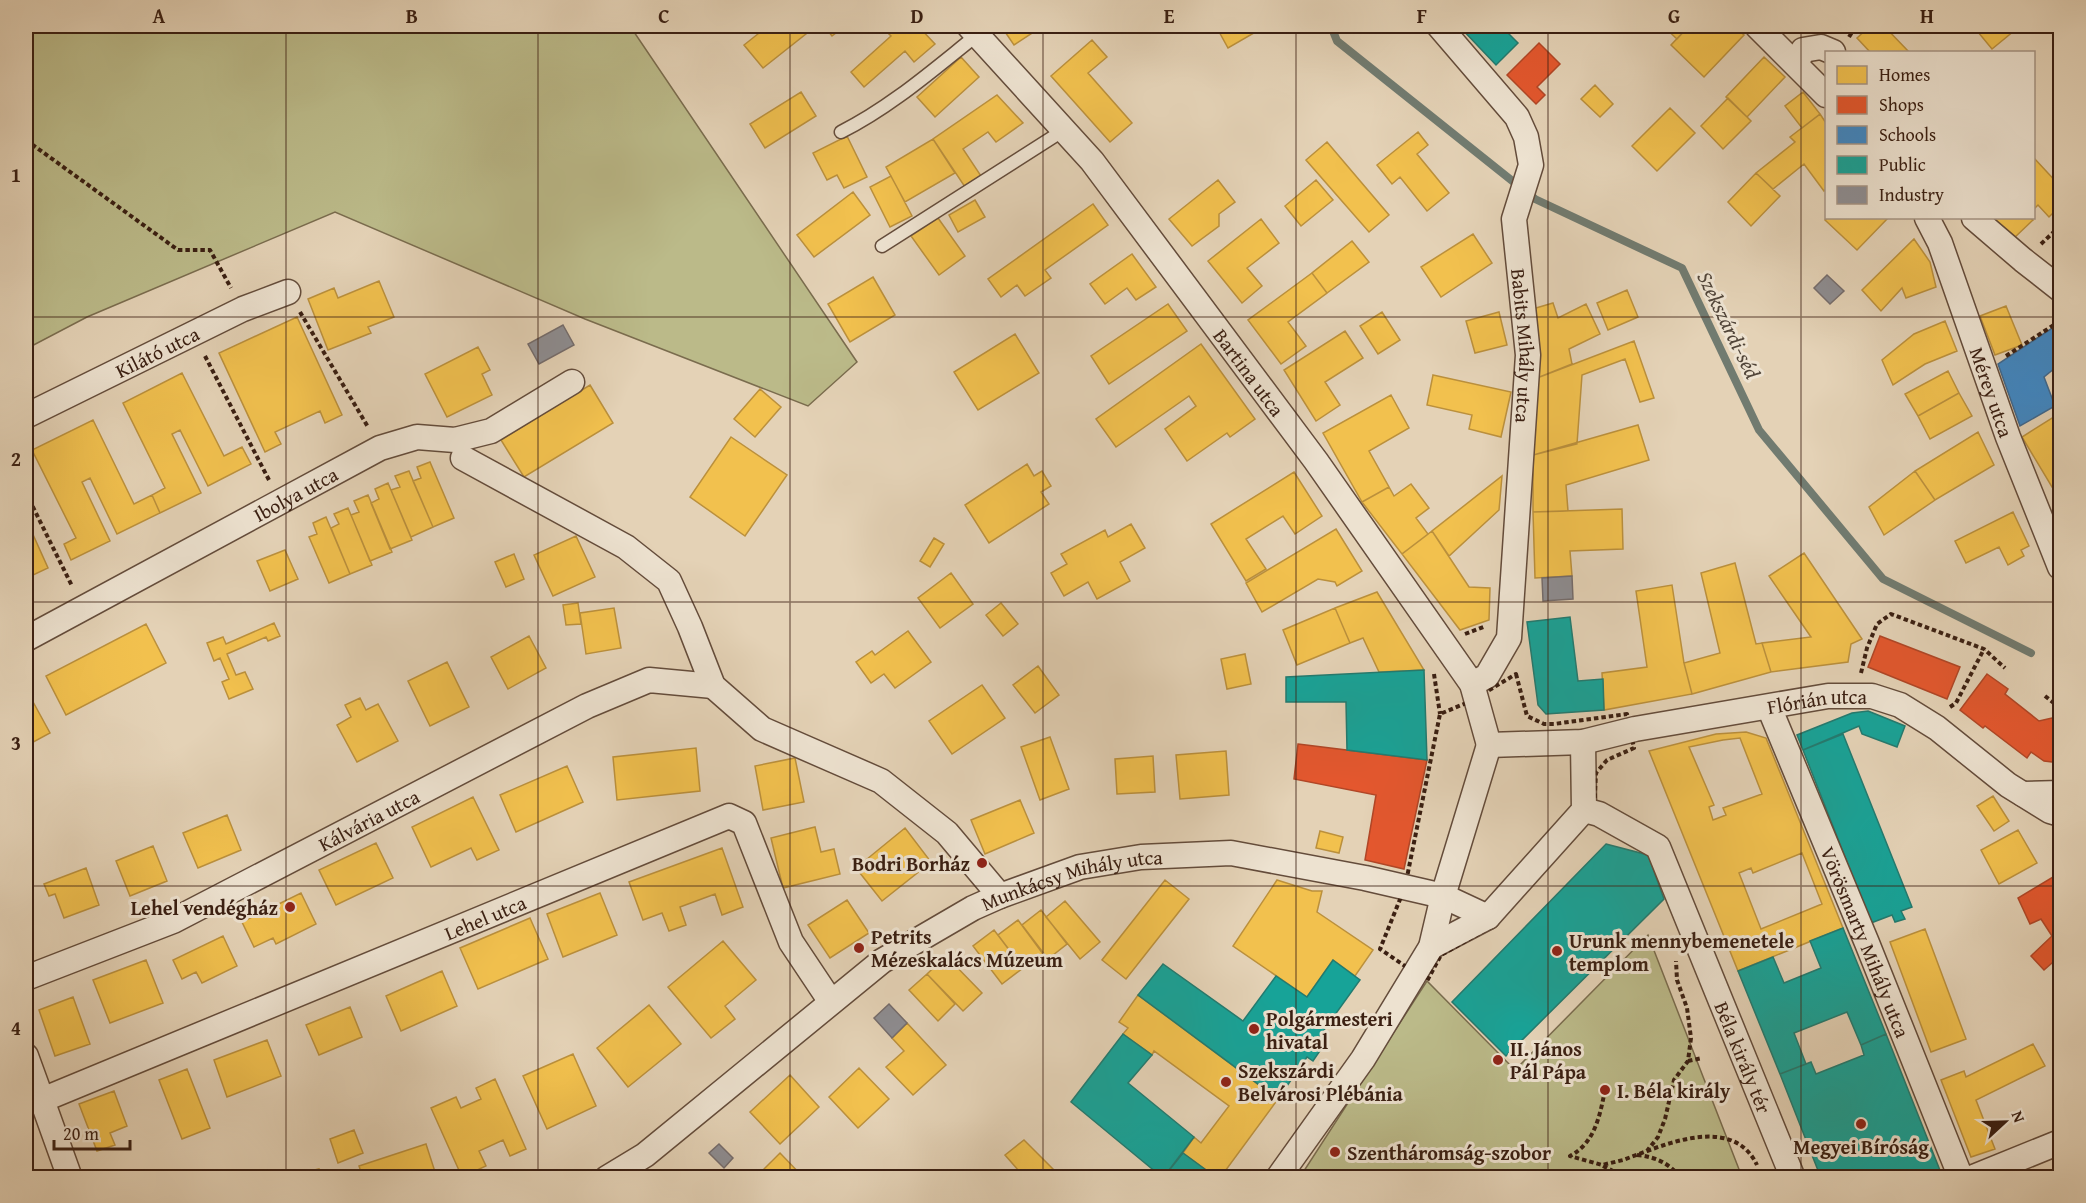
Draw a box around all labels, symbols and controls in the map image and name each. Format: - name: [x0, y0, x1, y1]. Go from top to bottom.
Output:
- text: A: [153, 1, 166, 30]
- text: B: [406, 1, 418, 30]
- text: C: [658, 1, 670, 30]
- text: D: [910, 1, 924, 30]
- text: E: [1164, 1, 1175, 30]
- text: F: [1417, 1, 1427, 30]
- text: G: [1668, 1, 1680, 30]
- text: H: [1920, 1, 1934, 30]
- legend: [1825, 51, 2035, 219]
- text: Homes: [1879, 61, 1930, 88]
- text: Shops: [1879, 91, 1924, 118]
- text: Schools: [1879, 121, 1936, 148]
- text: Public: [1879, 151, 1926, 178]
- text: 1: [11, 160, 21, 189]
- text: Industry: [1879, 181, 1944, 208]
- water label: Szekszárdi-séd: [1690, 266, 1768, 384]
- street label: Babits Mihály utca: [1505, 267, 1543, 424]
- street label: Kilátó utca: [110, 318, 204, 384]
- street label: Bartina utca: [1207, 322, 1292, 422]
- street label: Mérey utca: [1963, 343, 2022, 441]
- text: 2: [11, 444, 21, 473]
- street label: Ibolya utca: [248, 459, 343, 528]
- street label: Flórián utca: [1765, 682, 1867, 721]
- text: 3: [11, 728, 21, 757]
- street label: Kálvária utca: [313, 781, 425, 858]
- street label: Munkácsy Mihály utca: [976, 842, 1164, 917]
- street label: Vörösmarty Mihály utca: [1814, 842, 1918, 1042]
- place label: Bodri Borház: [852, 849, 970, 878]
- marker: Bodri Borház: [975, 856, 989, 870]
- street label: Lehel utca: [440, 887, 531, 947]
- place label: Lehel vendégház: [131, 893, 278, 922]
- marker: Lehel vendégház: [283, 900, 297, 914]
- place label: Petrits Mézeskalács Múzeum: [871, 922, 1063, 974]
- place label: Urunk mennybemenetele templom: [1569, 926, 1795, 978]
- marker: Petrits Mézeskalács Múzeum: [852, 941, 866, 955]
- marker: Urunk mennybemenetele templom: [1550, 944, 1564, 958]
- street label: Béla király tér: [1708, 997, 1779, 1117]
- place label: Polgármesteri hivatal: [1266, 1004, 1393, 1056]
- text: 4: [11, 1013, 21, 1042]
- marker: Polgármesteri hivatal: [1247, 1022, 1261, 1036]
- place label: II. János Pál Pápa: [1510, 1034, 1587, 1086]
- marker: II. János Pál Pápa: [1491, 1053, 1505, 1067]
- place label: Szekszárdi Belvárosi Plébánia: [1238, 1056, 1403, 1108]
- marker: Szekszárdi Belvárosi Plébánia: [1219, 1075, 1233, 1089]
- place label: I. Béla király: [1617, 1076, 1731, 1105]
- marker: I. Béla király: [1598, 1083, 1612, 1097]
- north arrow: [1975, 1092, 2035, 1152]
- text: N: [2006, 1107, 2032, 1126]
- scale bar: [54, 1113, 130, 1151]
- marker: Megyei Bíróság: [1854, 1117, 1868, 1131]
- text: 20 m: [63, 1120, 99, 1147]
- place label: Megyei Bíróság: [1793, 1132, 1929, 1161]
- place label: Szentháromság-szobor: [1347, 1138, 1551, 1167]
- marker: Szentháromság-szobor: [1328, 1145, 1342, 1159]

